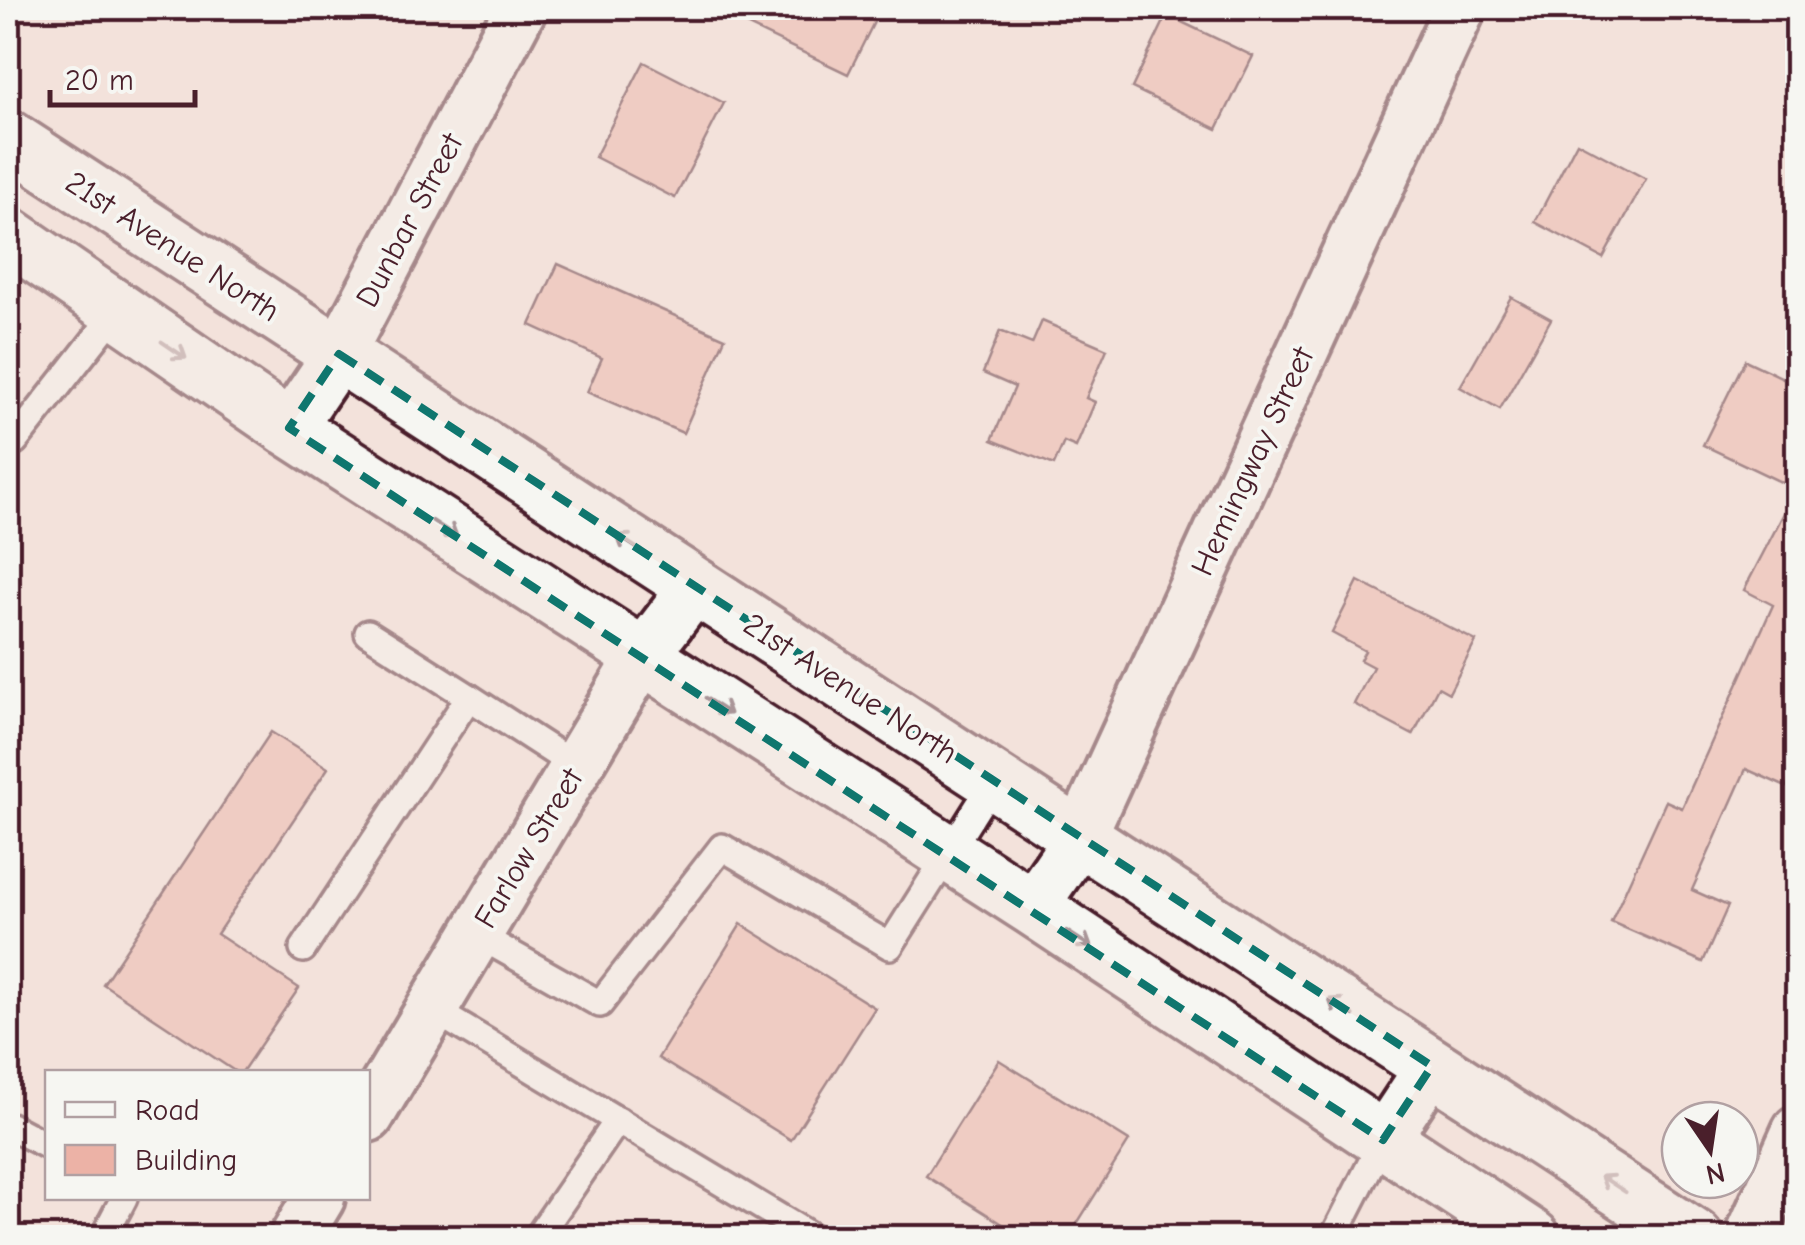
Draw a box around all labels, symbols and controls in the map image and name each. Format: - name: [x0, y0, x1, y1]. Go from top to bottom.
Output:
- scale bar: [50, 45, 195, 107]
- text: 20 m: [65, 63, 134, 98]
- street label: Dunbar Street: [348, 126, 471, 313]
- street label: 21st Avenue North: [59, 163, 287, 329]
- one-way arrow: [160, 339, 187, 360]
- street label: Hemingway Street: [1183, 340, 1322, 581]
- one-way arrow: [430, 519, 459, 540]
- one-way arrow: [615, 532, 644, 553]
- street label: 21st Avenue North: [737, 605, 965, 771]
- one-way arrow: [703, 695, 732, 716]
- street label: Farlow Street: [466, 761, 591, 935]
- one-way arrow: [1065, 928, 1093, 949]
- one-way arrow: [1327, 997, 1355, 1017]
- legend: [45, 1070, 370, 1200]
- text: Road: [135, 1093, 200, 1128]
- north arrow: [1660, 1100, 1760, 1200]
- text: Building: [135, 1143, 238, 1178]
- text: N: [1703, 1156, 1728, 1191]
- one-way arrow: [1600, 1174, 1628, 1195]

